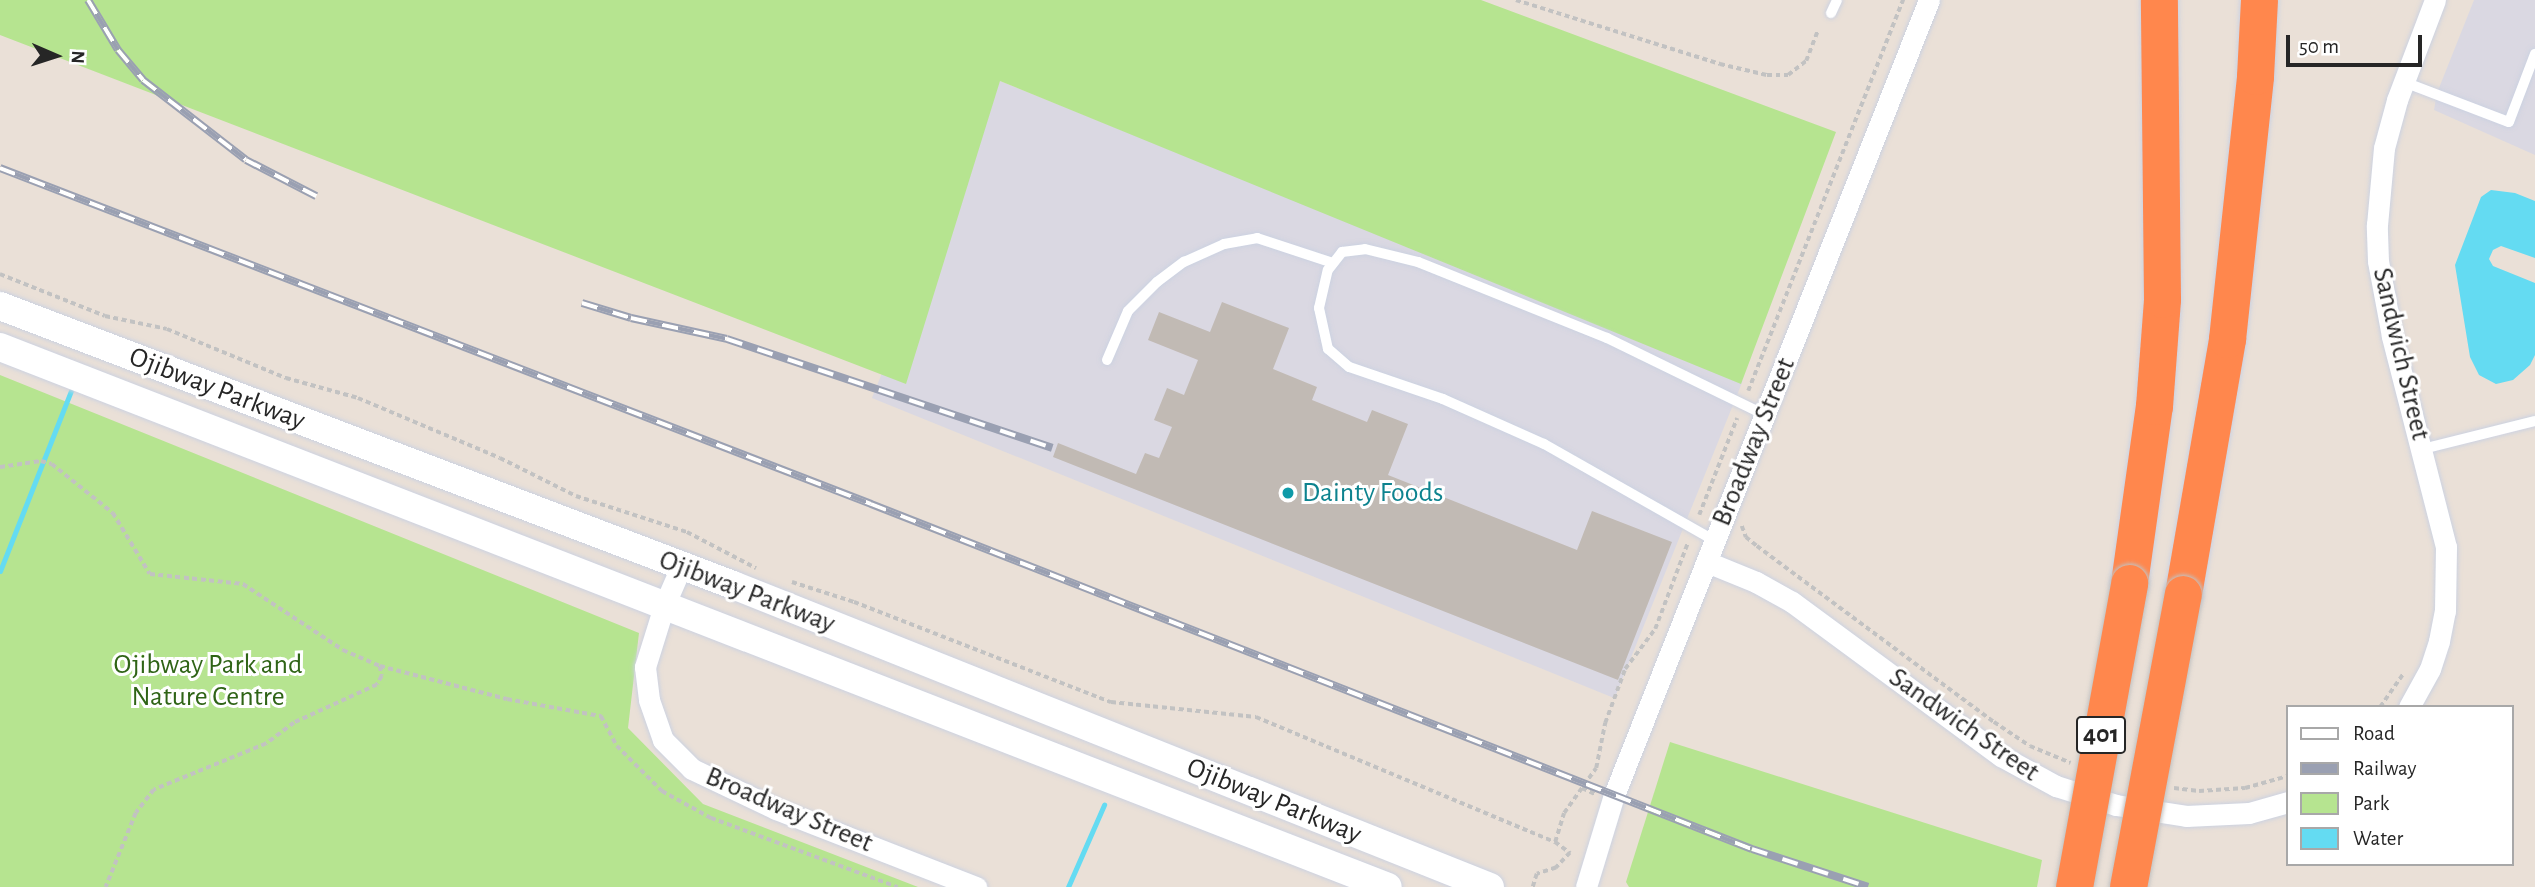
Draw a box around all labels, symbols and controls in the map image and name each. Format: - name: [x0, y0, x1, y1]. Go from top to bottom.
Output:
- north arrow: [21, 21, 91, 91]
- scale bar: [2290, 21, 2426, 65]
- text: 50 m: [2299, 36, 2339, 57]
- text: N: [68, 50, 87, 64]
- street label: Sandwich Street: [2365, 265, 2437, 443]
- street label: Ojibway Parkway: [124, 340, 310, 438]
- street label: Broadway Street: [1705, 353, 1803, 531]
- place label: Dainty Foods: [1302, 476, 1443, 510]
- marker: Dainty Foods: [1280, 485, 1296, 501]
- street label: Ojibway Parkway: [654, 543, 840, 641]
- park label: Ojibway Park and Nature Centre: [114, 648, 302, 714]
- street label: Sandwich Street: [1882, 661, 2046, 789]
- legend: [2286, 705, 2514, 866]
- road number: 401: [2075, 712, 2127, 758]
- text: Road: [2353, 723, 2395, 744]
- street label: Ojibway Parkway: [1182, 751, 1366, 851]
- text: Railway: [2353, 758, 2416, 779]
- street label: Broadway Street: [700, 760, 878, 860]
- text: Park: [2353, 793, 2389, 814]
- text: Water: [2353, 828, 2403, 849]

